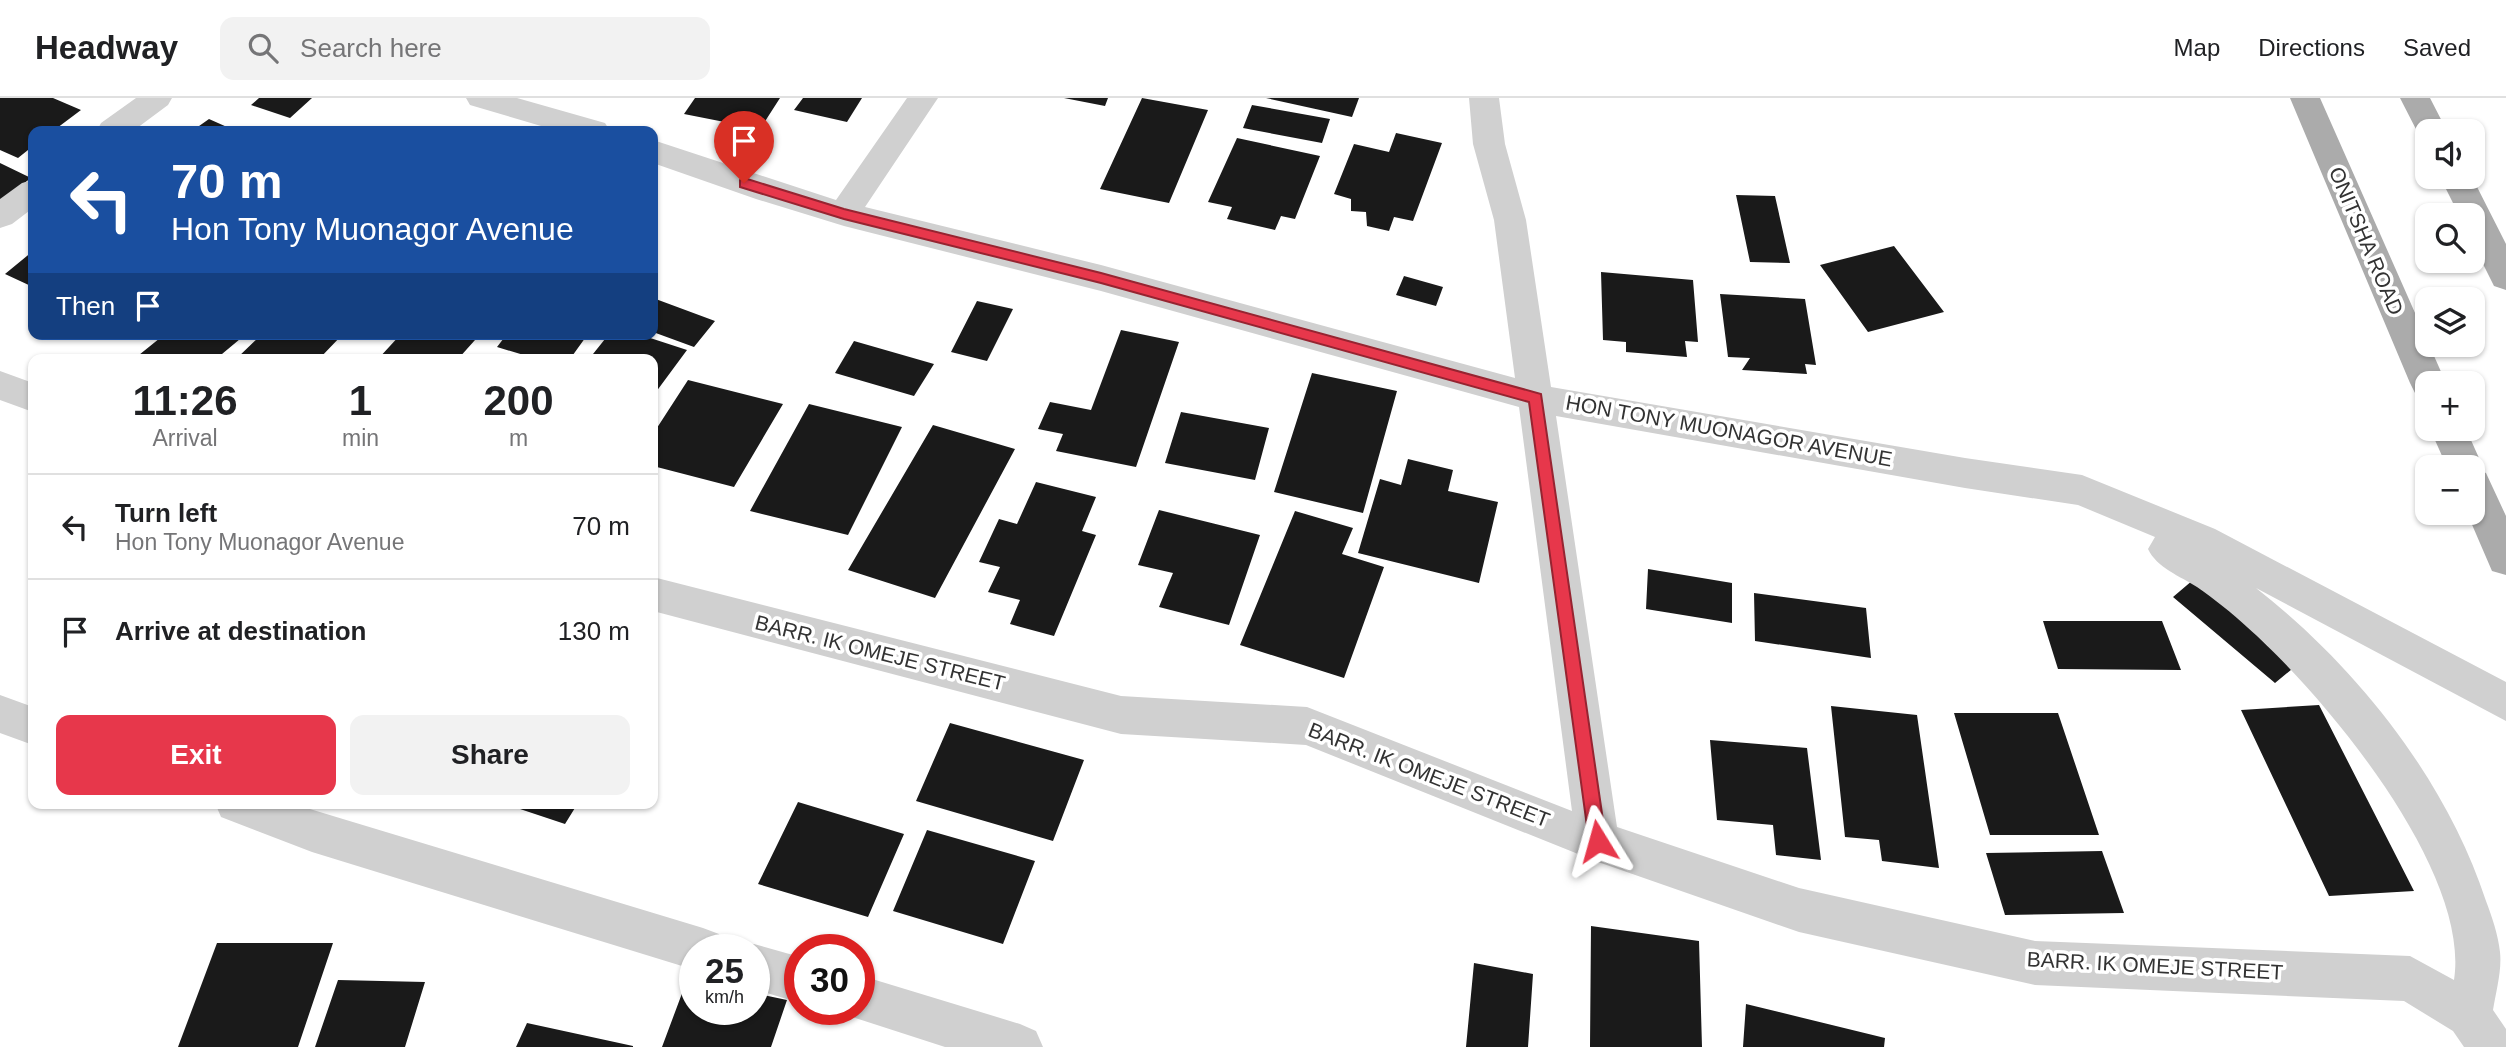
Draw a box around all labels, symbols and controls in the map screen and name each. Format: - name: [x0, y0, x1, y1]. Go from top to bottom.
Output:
- search box: [220, 17, 710, 80]
- text: Headway: [35, 29, 178, 66]
- icon: search: [244, 29, 282, 67]
- text: Search here: [300, 33, 442, 63]
- text: Map: [2174, 34, 2220, 61]
- text: Directions: [2258, 34, 2365, 61]
- text: Saved: [2403, 34, 2471, 61]
- pin: [714, 111, 774, 183]
- map controls: [2415, 119, 2485, 525]
- button: sound: [2415, 119, 2485, 189]
- icon: arrive: [725, 122, 763, 160]
- icon: left: [56, 154, 147, 245]
- text: 70 m: [171, 154, 283, 208]
- street label: ONITSHA ROAD: [2325, 163, 2408, 318]
- button: search: [2415, 203, 2485, 273]
- text: Hon Tony Muonagor Avenue: [171, 211, 574, 247]
- icon: arrive: [129, 287, 167, 325]
- button: layers: [2415, 287, 2485, 357]
- text: Then: [56, 291, 115, 321]
- button: +: [2415, 371, 2485, 441]
- text: 11:26: [132, 377, 238, 424]
- text: 1: [349, 377, 372, 424]
- text: 200: [483, 377, 554, 424]
- street label: HON TONY MUONAGOR AVENUE: [1564, 390, 1894, 471]
- text: Arrival: [152, 425, 218, 451]
- text: min: [342, 425, 379, 451]
- text: m: [509, 425, 528, 451]
- button: −: [2415, 455, 2485, 525]
- text: Turn left: [115, 498, 217, 528]
- icon: left: [56, 508, 94, 546]
- text: 70 m: [572, 511, 630, 541]
- text: Hon Tony Muonagor Avenue: [115, 529, 404, 555]
- street label: BARR. IK OMEJE STREET: [753, 610, 1008, 695]
- icon: arrive: [56, 613, 94, 651]
- text: Arrive at destination: [115, 616, 366, 646]
- text: 130 m: [558, 616, 630, 646]
- button: Exit: [56, 715, 336, 795]
- button: Share: [350, 715, 630, 795]
- street label: BARR. IK OMEJE STREET: [1305, 718, 1553, 831]
- position arrow: [1561, 804, 1635, 878]
- speed limit sign: 30: [784, 934, 875, 1025]
- street label: BARR. IK OMEJE STREET: [2026, 947, 2284, 984]
- text: 25: [705, 951, 744, 990]
- text: km/h: [705, 987, 744, 1007]

